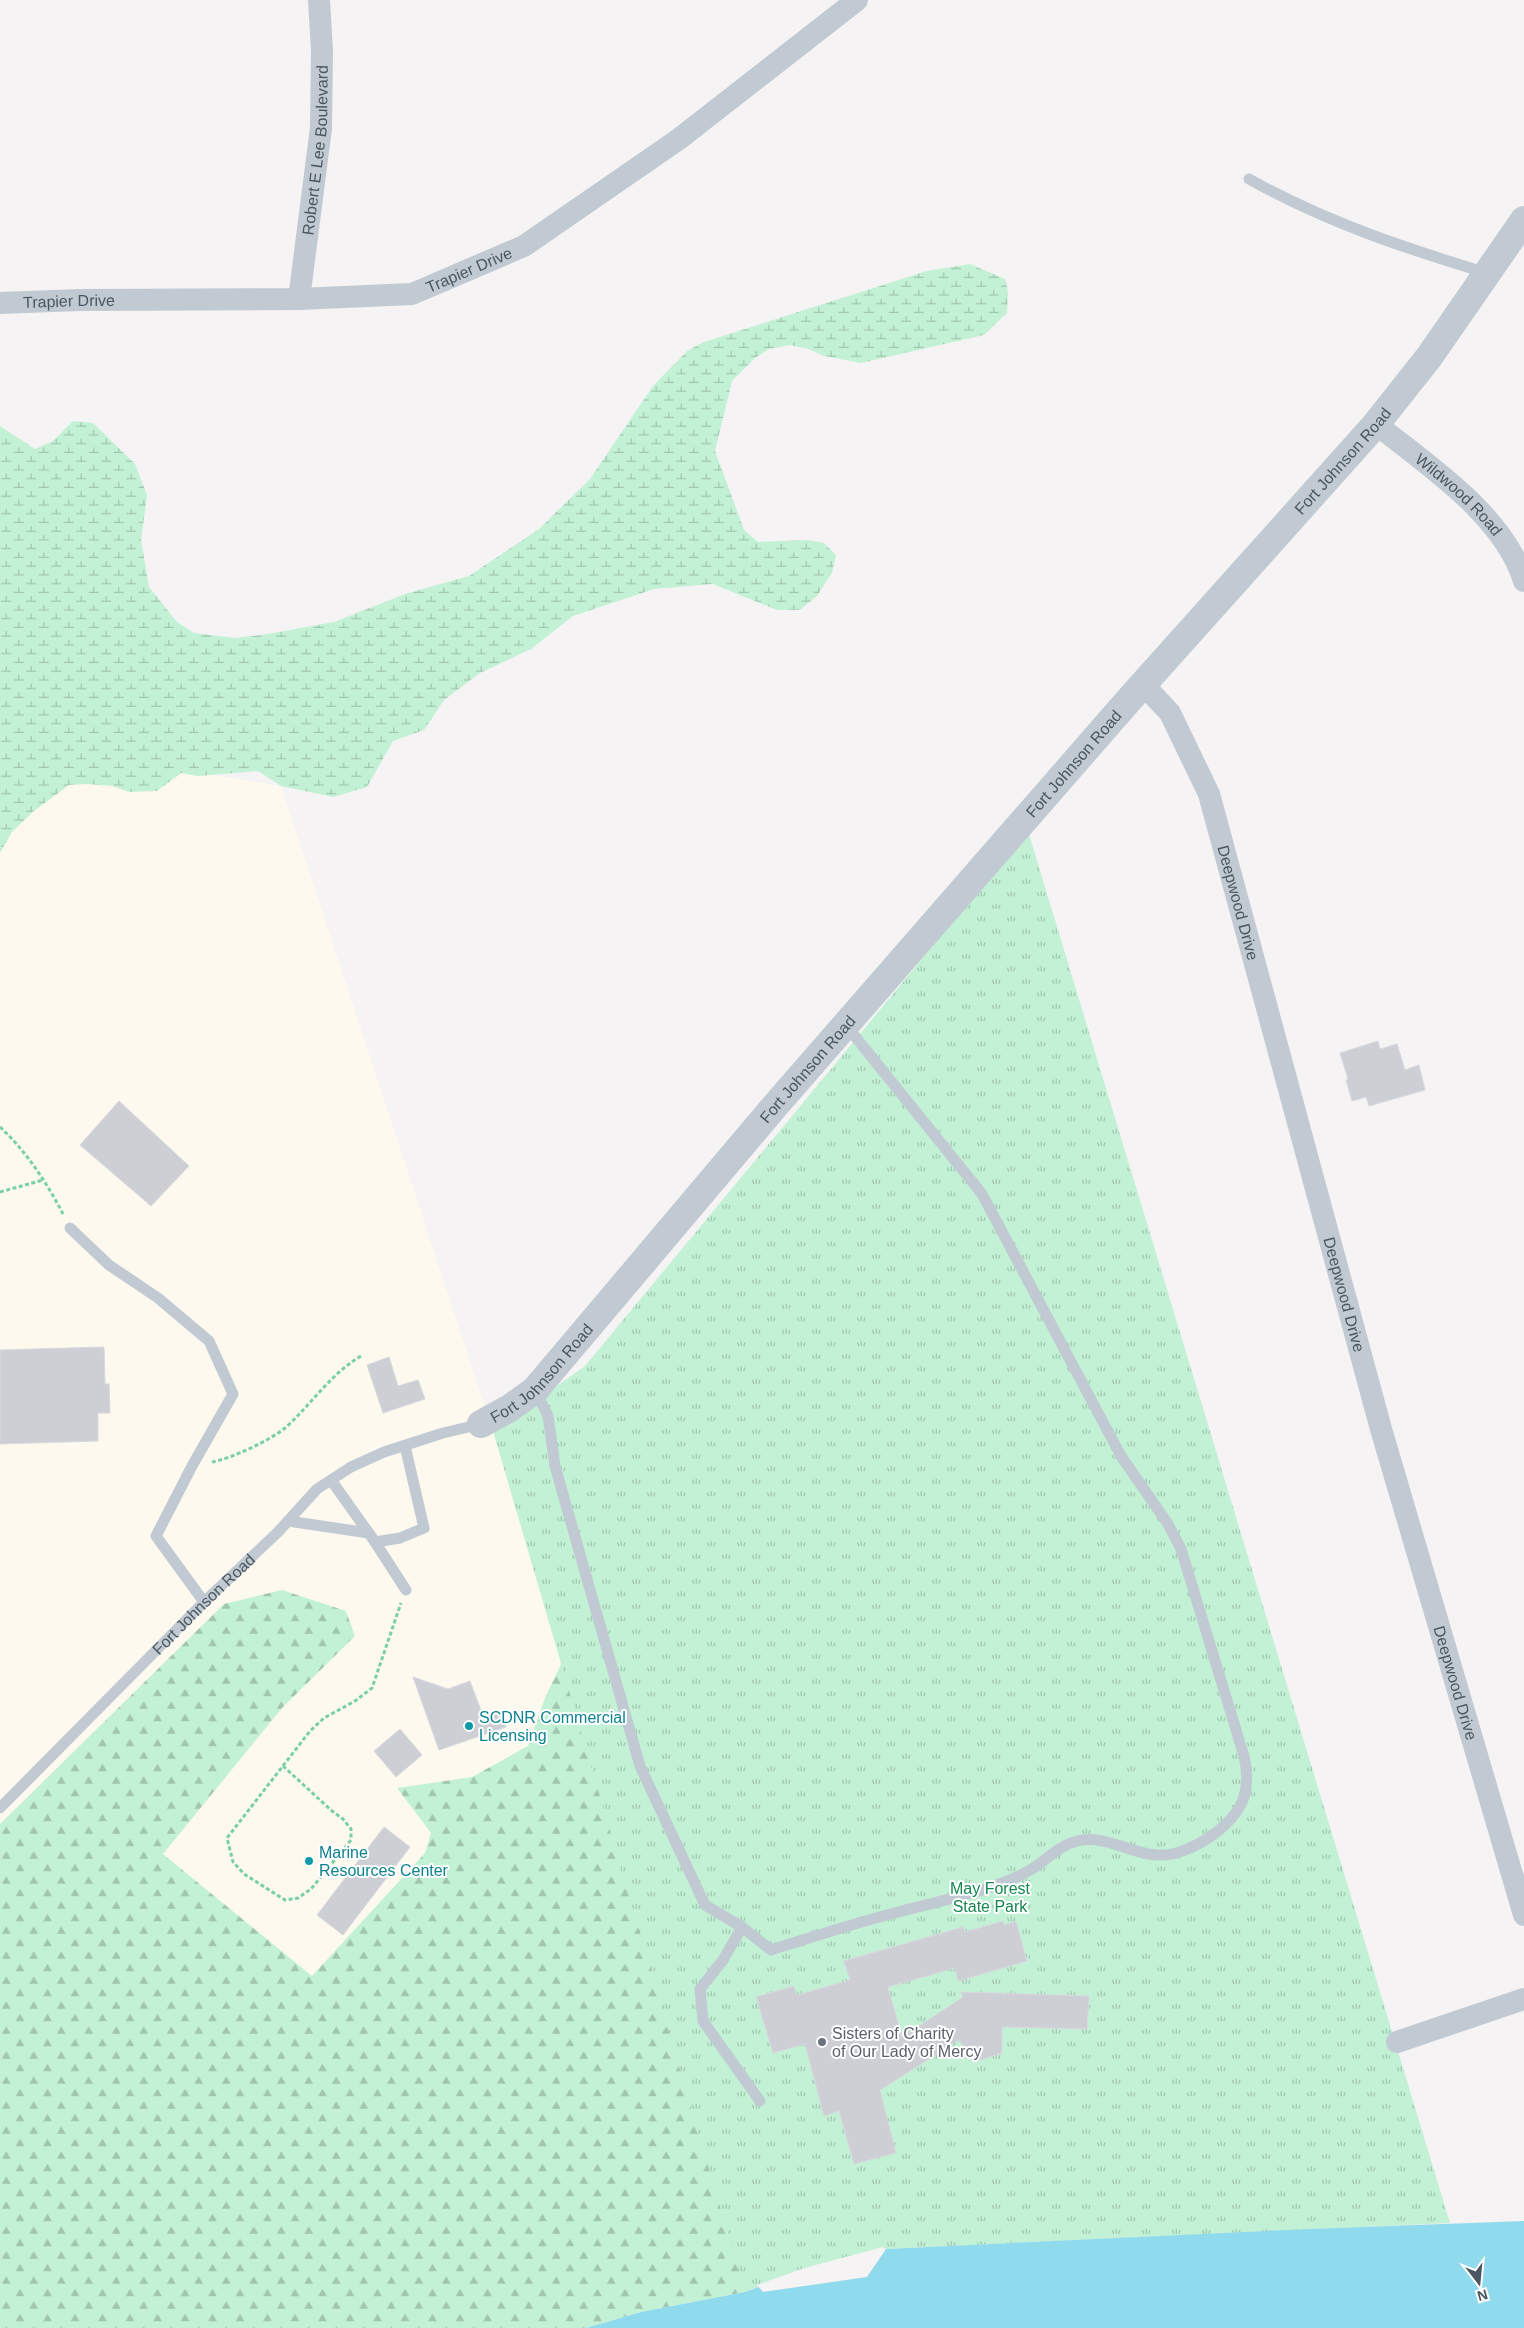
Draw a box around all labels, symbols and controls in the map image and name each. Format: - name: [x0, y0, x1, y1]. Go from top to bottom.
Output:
- street label: Robert E Lee Boulevard: [299, 65, 330, 236]
- street label: Trapier Drive: [423, 244, 515, 296]
- street label: Trapier Drive: [23, 291, 115, 311]
- street label: Fort Johnson Road: [1291, 404, 1394, 518]
- street label: Wildwood Road: [1412, 450, 1506, 539]
- street label: Fort Johnson Road: [1022, 707, 1125, 820]
- street label: Deepwood Drive: [1215, 843, 1262, 962]
- street label: Fort Johnson Road: [756, 1012, 858, 1126]
- street label: Deepwood Drive: [1321, 1235, 1368, 1354]
- street label: Fort Johnson Road: [487, 1320, 596, 1426]
- street label: Fort Johnson Road: [149, 1550, 258, 1658]
- street label: Deepwood Drive: [1431, 1624, 1481, 1742]
- place label: SCDNR Commercial Licensing: [479, 1709, 626, 1744]
- marker: SCDNR Commercial Licensing: [463, 1720, 475, 1732]
- place label: Marine Resources Center: [319, 1844, 449, 1879]
- marker: Marine Resources Center: [303, 1855, 315, 1867]
- park label: May Forest State Park: [950, 1880, 1031, 1915]
- place label: Sisters of Charity of Our Lady of Mercy: [832, 2025, 981, 2060]
- marker: Sisters of Charity of Our Lady of Mercy: [816, 2036, 828, 2048]
- north arrow: [1454, 2258, 1504, 2308]
- text: N: [1476, 2286, 1490, 2305]

